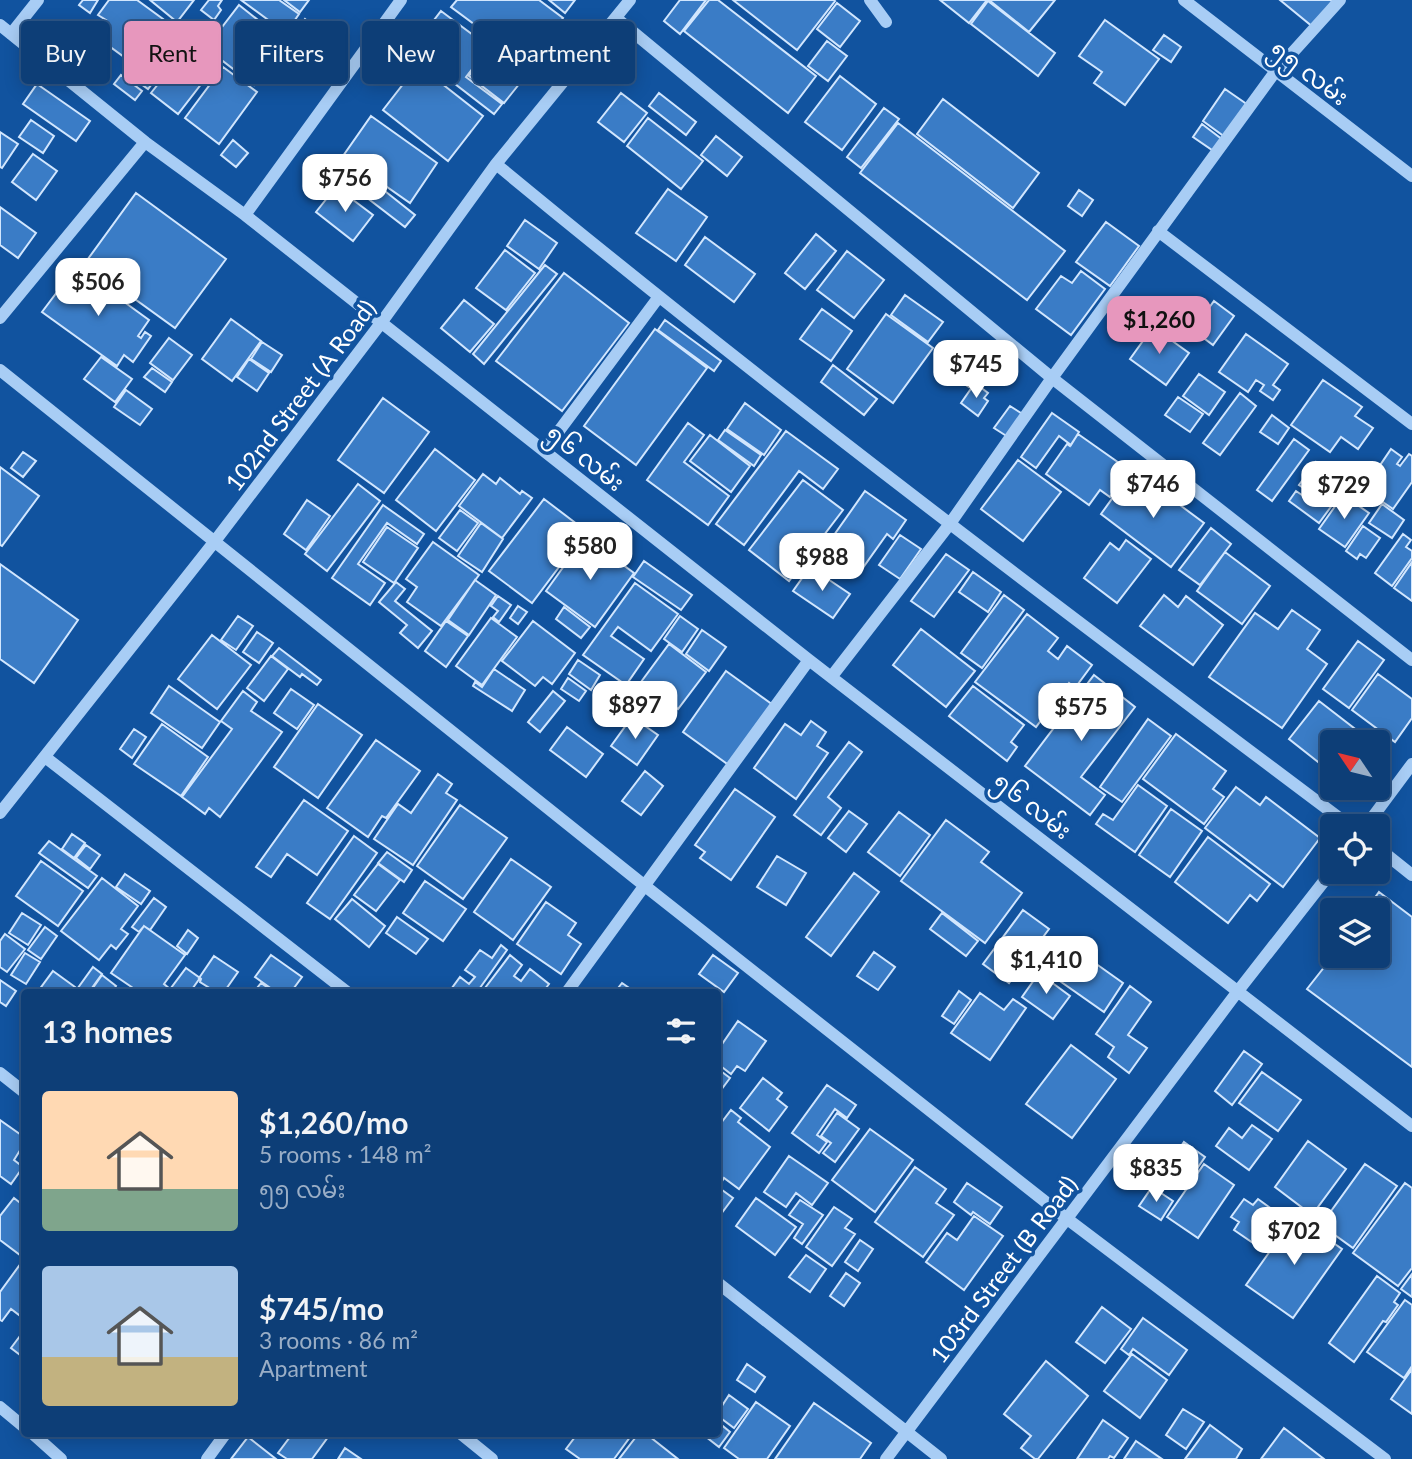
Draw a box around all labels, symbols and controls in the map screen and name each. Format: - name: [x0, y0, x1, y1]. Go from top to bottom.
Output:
- chip: Buy: [21, 21, 110, 84]
- chip: Rent: [124, 21, 221, 84]
- chip: Filters: [235, 21, 348, 84]
- chip: New: [362, 21, 459, 84]
- chip: Apartment: [473, 21, 635, 84]
- street label: ၅၅ လမ်း: [1262, 33, 1355, 115]
- pin: $756: [304, 154, 386, 214]
- text: $756: [318, 163, 372, 191]
- pin: $506: [57, 258, 139, 318]
- text: $506: [71, 267, 125, 295]
- street label: 102nd Street (A Road): [219, 294, 381, 496]
- pin: $1,260: [1102, 296, 1216, 356]
- text: $1,260: [1123, 305, 1195, 333]
- pin: $745: [935, 340, 1017, 400]
- text: $745: [949, 349, 1003, 377]
- street label: ၅၆ လမ်း: [537, 418, 631, 501]
- pin: $746: [1112, 461, 1194, 520]
- pin: $729: [1303, 462, 1385, 521]
- text: $746: [1126, 469, 1180, 497]
- text: $729: [1317, 470, 1371, 498]
- pin: $580: [549, 522, 631, 582]
- text: $580: [563, 531, 617, 559]
- pin: $988: [781, 534, 863, 593]
- text: $988: [795, 542, 849, 570]
- pin: $897: [594, 682, 676, 741]
- pin: $575: [1040, 684, 1122, 743]
- text: $897: [608, 690, 662, 718]
- text: $575: [1054, 692, 1108, 720]
- north arrow: [1320, 730, 1390, 800]
- map controls: [1320, 730, 1390, 968]
- street label: ၅၆ လမ်း: [984, 766, 1078, 849]
- button: locate: [1320, 814, 1390, 884]
- button: layers: [1320, 898, 1390, 968]
- pin: $1,410: [989, 936, 1103, 996]
- text: $1,410: [1010, 945, 1082, 973]
- icon: filters: [662, 1012, 700, 1050]
- text: 13 homes: [42, 1013, 173, 1049]
- text: $1,260/mo: [259, 1104, 408, 1140]
- icon: home: [98, 1119, 182, 1203]
- text: 5 rooms · 148 m²: [259, 1140, 431, 1168]
- pin: $835: [1115, 1144, 1197, 1204]
- text: $835: [1129, 1153, 1183, 1181]
- street label: 103rd Street (B Road): [923, 1170, 1083, 1368]
- text: ၅၅ လမ်း: [259, 1175, 345, 1203]
- pin: $702: [1253, 1208, 1335, 1267]
- text: $702: [1267, 1216, 1321, 1244]
- text: $745/mo: [259, 1290, 384, 1326]
- icon: home: [98, 1294, 182, 1378]
- text: 3 rooms · 86 m²: [259, 1326, 418, 1354]
- text: Apartment: [259, 1354, 367, 1382]

